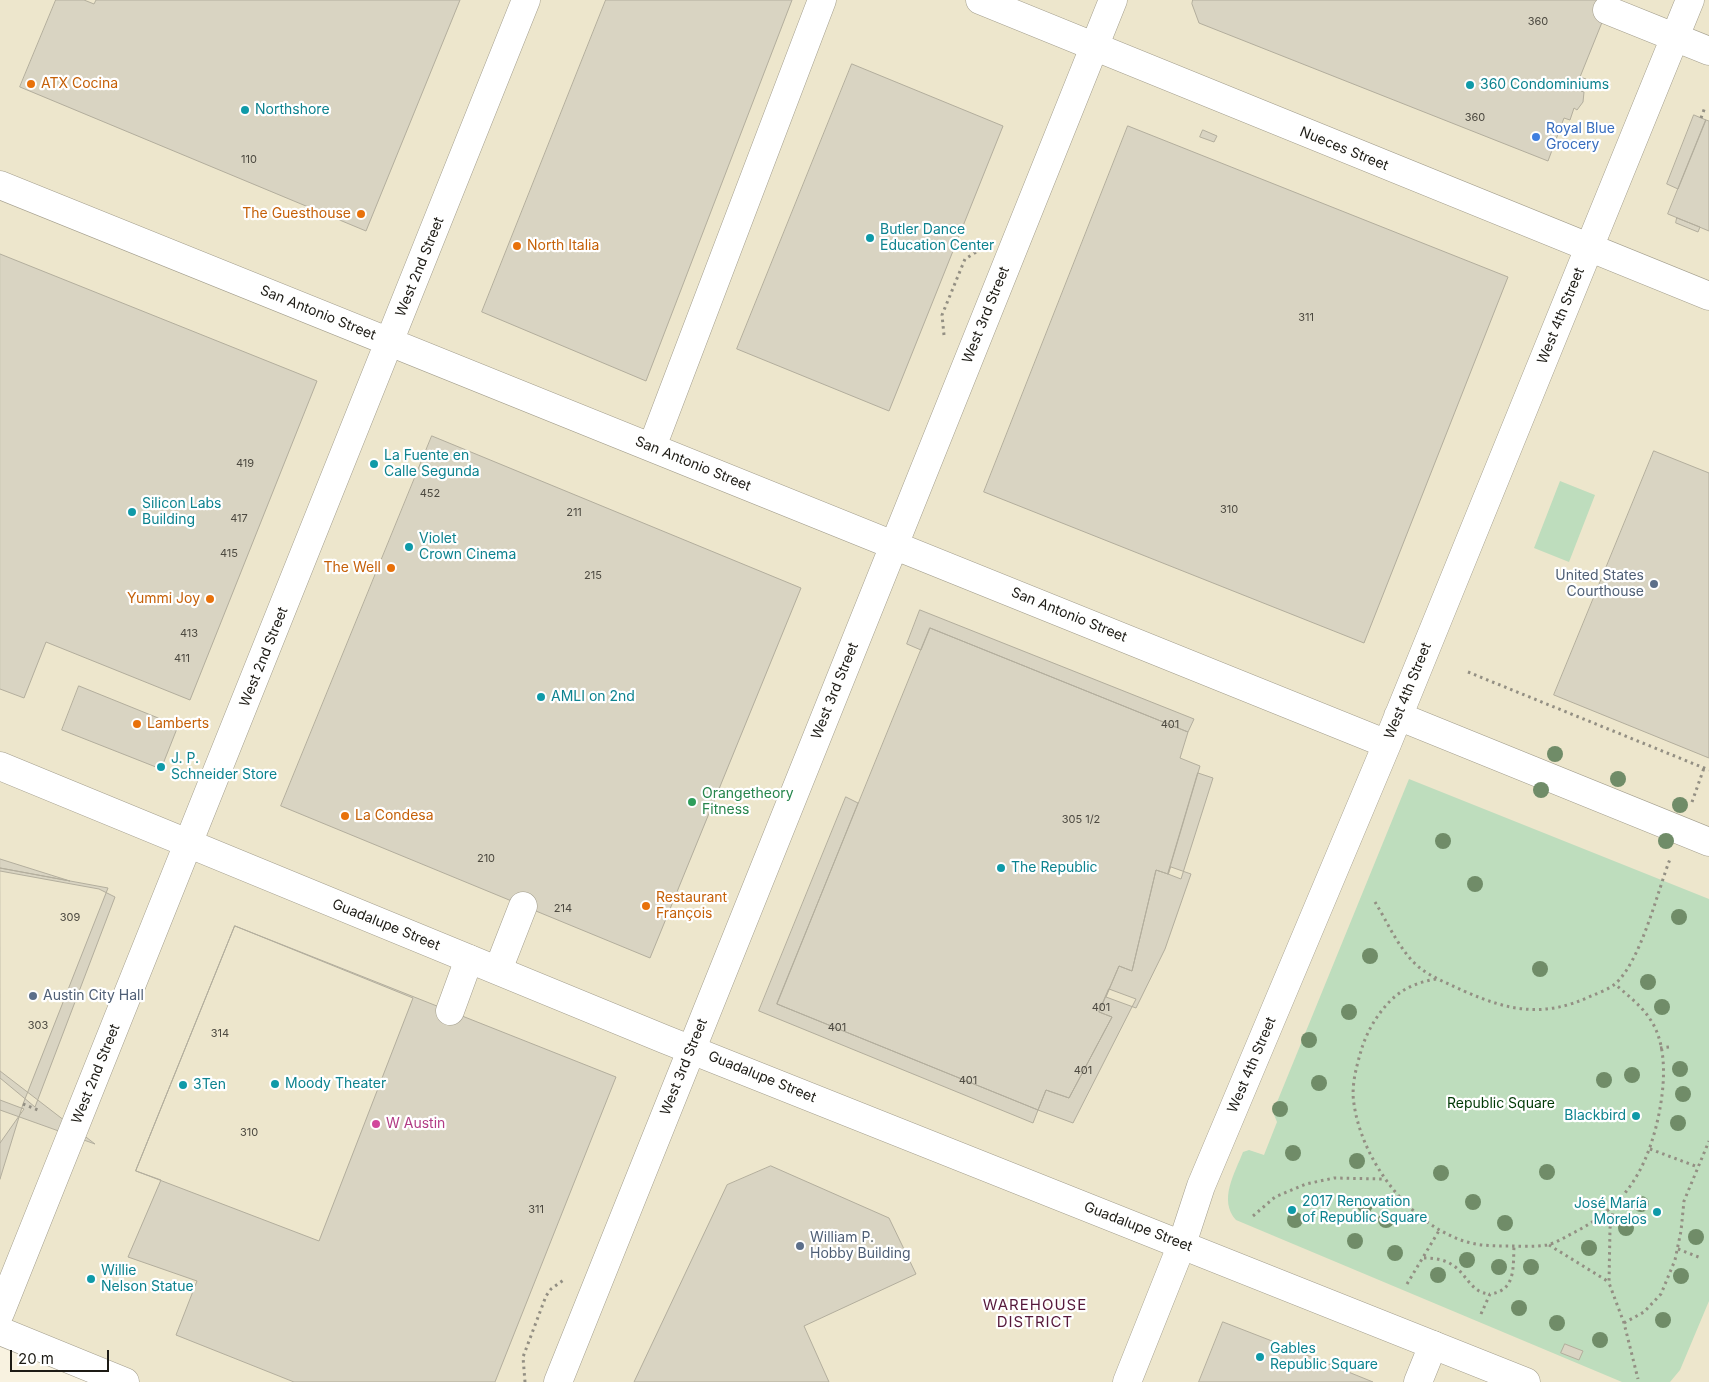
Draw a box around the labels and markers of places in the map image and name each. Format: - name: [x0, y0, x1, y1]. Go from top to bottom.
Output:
- place label: ATX Cocina: [41, 76, 118, 92]
- place label: 360 Condominiums: [1480, 77, 1609, 93]
- marker: ATX Cocina: [25, 78, 37, 90]
- marker: 360 Condominiums: [1464, 79, 1476, 91]
- place label: Northshore: [255, 102, 330, 118]
- marker: Northshore: [239, 104, 251, 116]
- place label: Royal Blue Grocery: [1546, 121, 1615, 154]
- marker: Royal Blue Grocery: [1530, 131, 1542, 143]
- place label: The Guesthouse: [242, 206, 351, 222]
- marker: The Guesthouse: [355, 208, 367, 220]
- place label: Butler Dance Education Center: [880, 222, 994, 254]
- marker: Butler Dance Education Center: [864, 232, 876, 244]
- place label: North Italia: [527, 238, 599, 254]
- marker: North Italia: [511, 240, 523, 252]
- place label: La Fuente en Calle Segunda: [384, 448, 480, 481]
- marker: La Fuente en Calle Segunda: [368, 458, 380, 470]
- place label: Silicon Labs Building: [142, 496, 221, 528]
- marker: Silicon Labs Building: [126, 506, 138, 518]
- place label: Violet Crown Cinema: [419, 531, 516, 564]
- marker: Violet Crown Cinema: [403, 541, 415, 553]
- place label: The Well: [324, 560, 381, 576]
- marker: The Well: [385, 562, 397, 574]
- place label: United States Courthouse: [1555, 568, 1644, 600]
- marker: United States Courthouse: [1648, 578, 1660, 590]
- place label: Yummi Joy: [127, 591, 200, 607]
- marker: Yummi Joy: [204, 593, 216, 605]
- place label: AMLI on 2nd: [551, 689, 635, 705]
- marker: AMLI on 2nd: [535, 691, 547, 703]
- place label: Lamberts: [147, 716, 209, 732]
- marker: Lamberts: [131, 718, 143, 730]
- place label: J. P. Schneider Store: [171, 751, 277, 784]
- marker: J. P. Schneider Store: [155, 761, 167, 773]
- place label: Orangetheory Fitness: [702, 786, 794, 819]
- marker: Orangetheory Fitness: [686, 796, 698, 808]
- place label: La Condesa: [355, 808, 434, 824]
- marker: La Condesa: [339, 810, 351, 822]
- place label: The Republic: [1011, 860, 1098, 876]
- marker: The Republic: [995, 862, 1007, 874]
- place label: Restaurant François: [656, 890, 727, 922]
- marker: Restaurant François: [640, 900, 652, 912]
- place label: Austin City Hall: [43, 988, 144, 1004]
- marker: Austin City Hall: [27, 990, 39, 1002]
- place label: Moody Theater: [285, 1076, 386, 1092]
- place label: 3Ten: [193, 1077, 226, 1093]
- marker: Moody Theater: [269, 1078, 281, 1090]
- marker: 3Ten: [177, 1079, 189, 1091]
- place label: Blackbird: [1564, 1108, 1626, 1124]
- marker: Blackbird: [1630, 1110, 1642, 1122]
- place label: W Austin: [386, 1116, 445, 1132]
- marker: W Austin: [370, 1118, 382, 1130]
- place label: 2017 Renovation of Republic Square: [1302, 1194, 1428, 1226]
- place label: José María Morelos: [1574, 1196, 1647, 1228]
- marker: 2017 Renovation of Republic Square: [1286, 1204, 1298, 1216]
- marker: José María Morelos: [1651, 1206, 1663, 1218]
- place label: William P. Hobby Building: [810, 1230, 911, 1262]
- marker: William P. Hobby Building: [794, 1240, 806, 1252]
- place label: Willie Nelson Statue: [101, 1263, 194, 1295]
- marker: Willie Nelson Statue: [85, 1273, 97, 1285]
- place label: Gables Republic Square: [1270, 1341, 1378, 1374]
- marker: Gables Republic Square: [1254, 1351, 1266, 1363]

